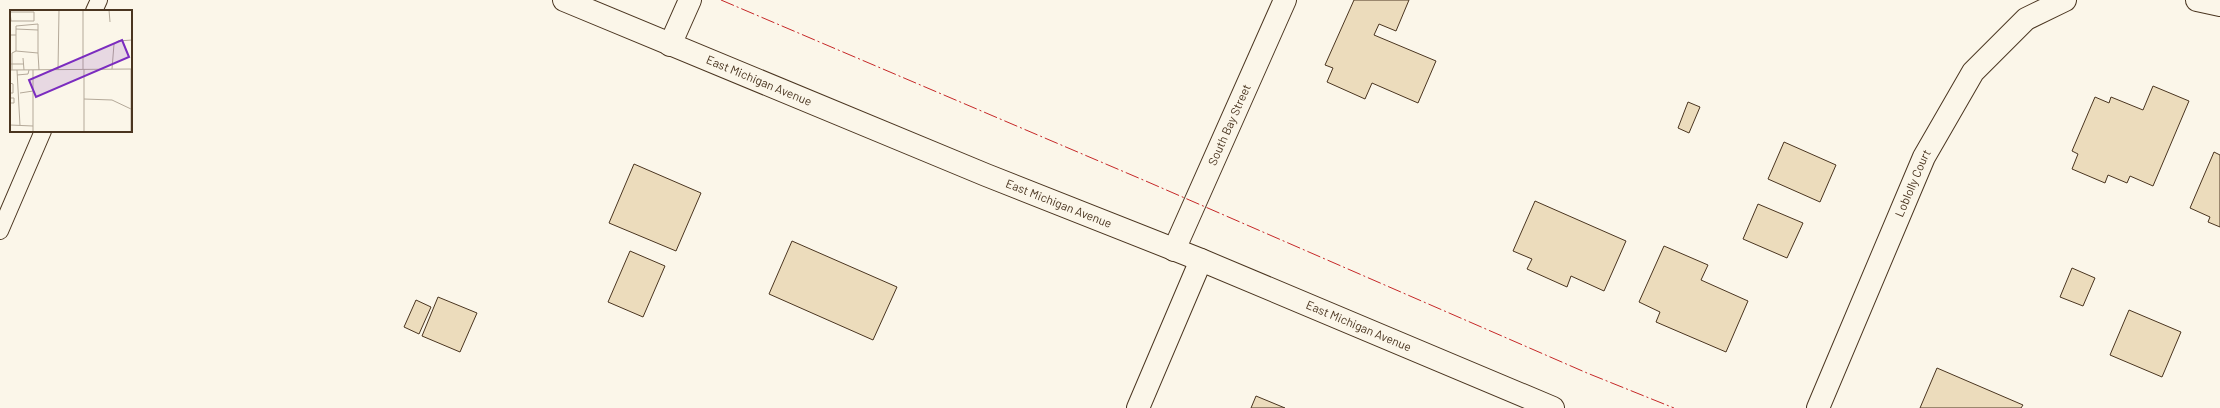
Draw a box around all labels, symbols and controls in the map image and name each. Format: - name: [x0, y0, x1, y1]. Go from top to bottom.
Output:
- inset map: [10, 10, 132, 132]
- street label: East Michigan Avenue: [704, 52, 814, 108]
- street label: South Bay Street: [1205, 82, 1253, 167]
- street label: Loblolly Court: [1892, 147, 1933, 219]
- street label: East Michigan Avenue: [1004, 176, 1114, 230]
- street label: East Michigan Avenue: [1304, 297, 1414, 354]

